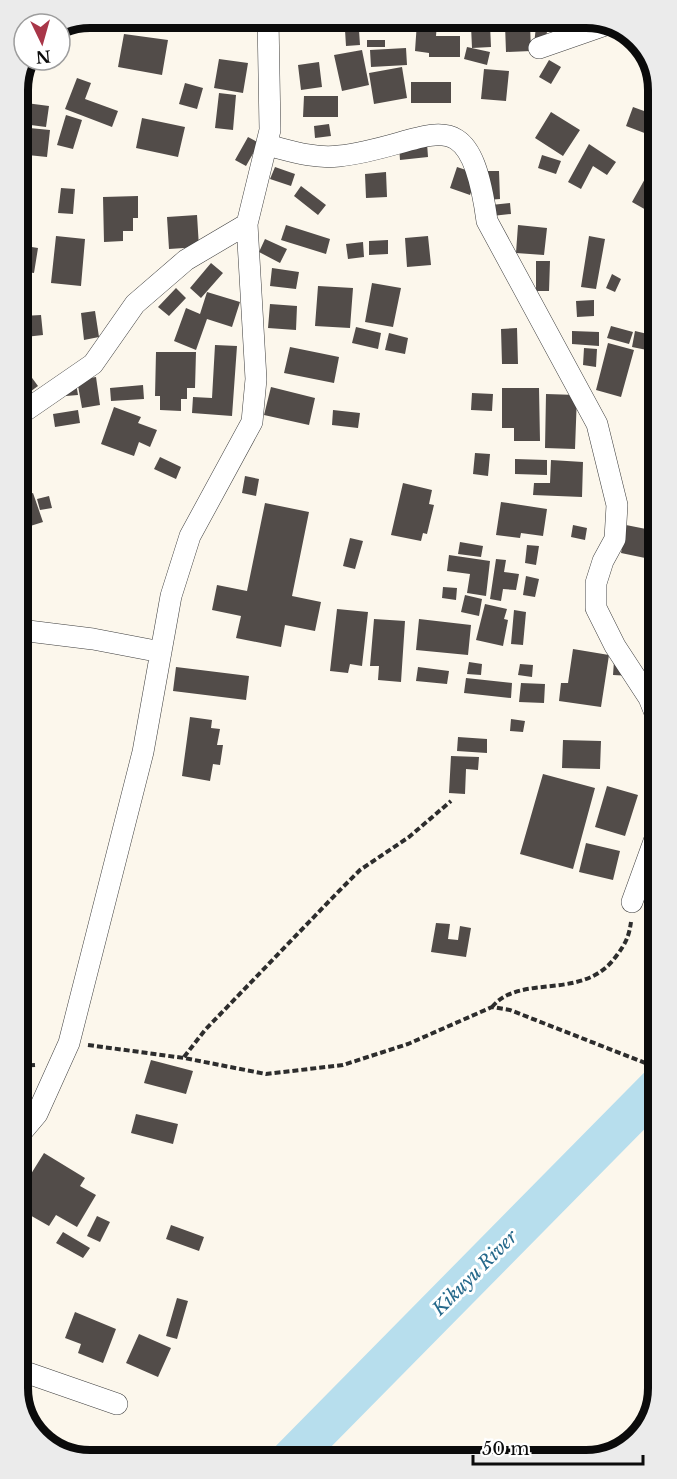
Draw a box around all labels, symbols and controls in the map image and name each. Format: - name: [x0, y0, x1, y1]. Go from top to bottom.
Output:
- north arrow: [12, 12, 72, 72]
- text: N: [35, 46, 52, 68]
- water label: Kikuyu River: [427, 1225, 523, 1321]
- scale bar: [473, 1428, 642, 1466]
- text: 50 m: [482, 1438, 530, 1460]

